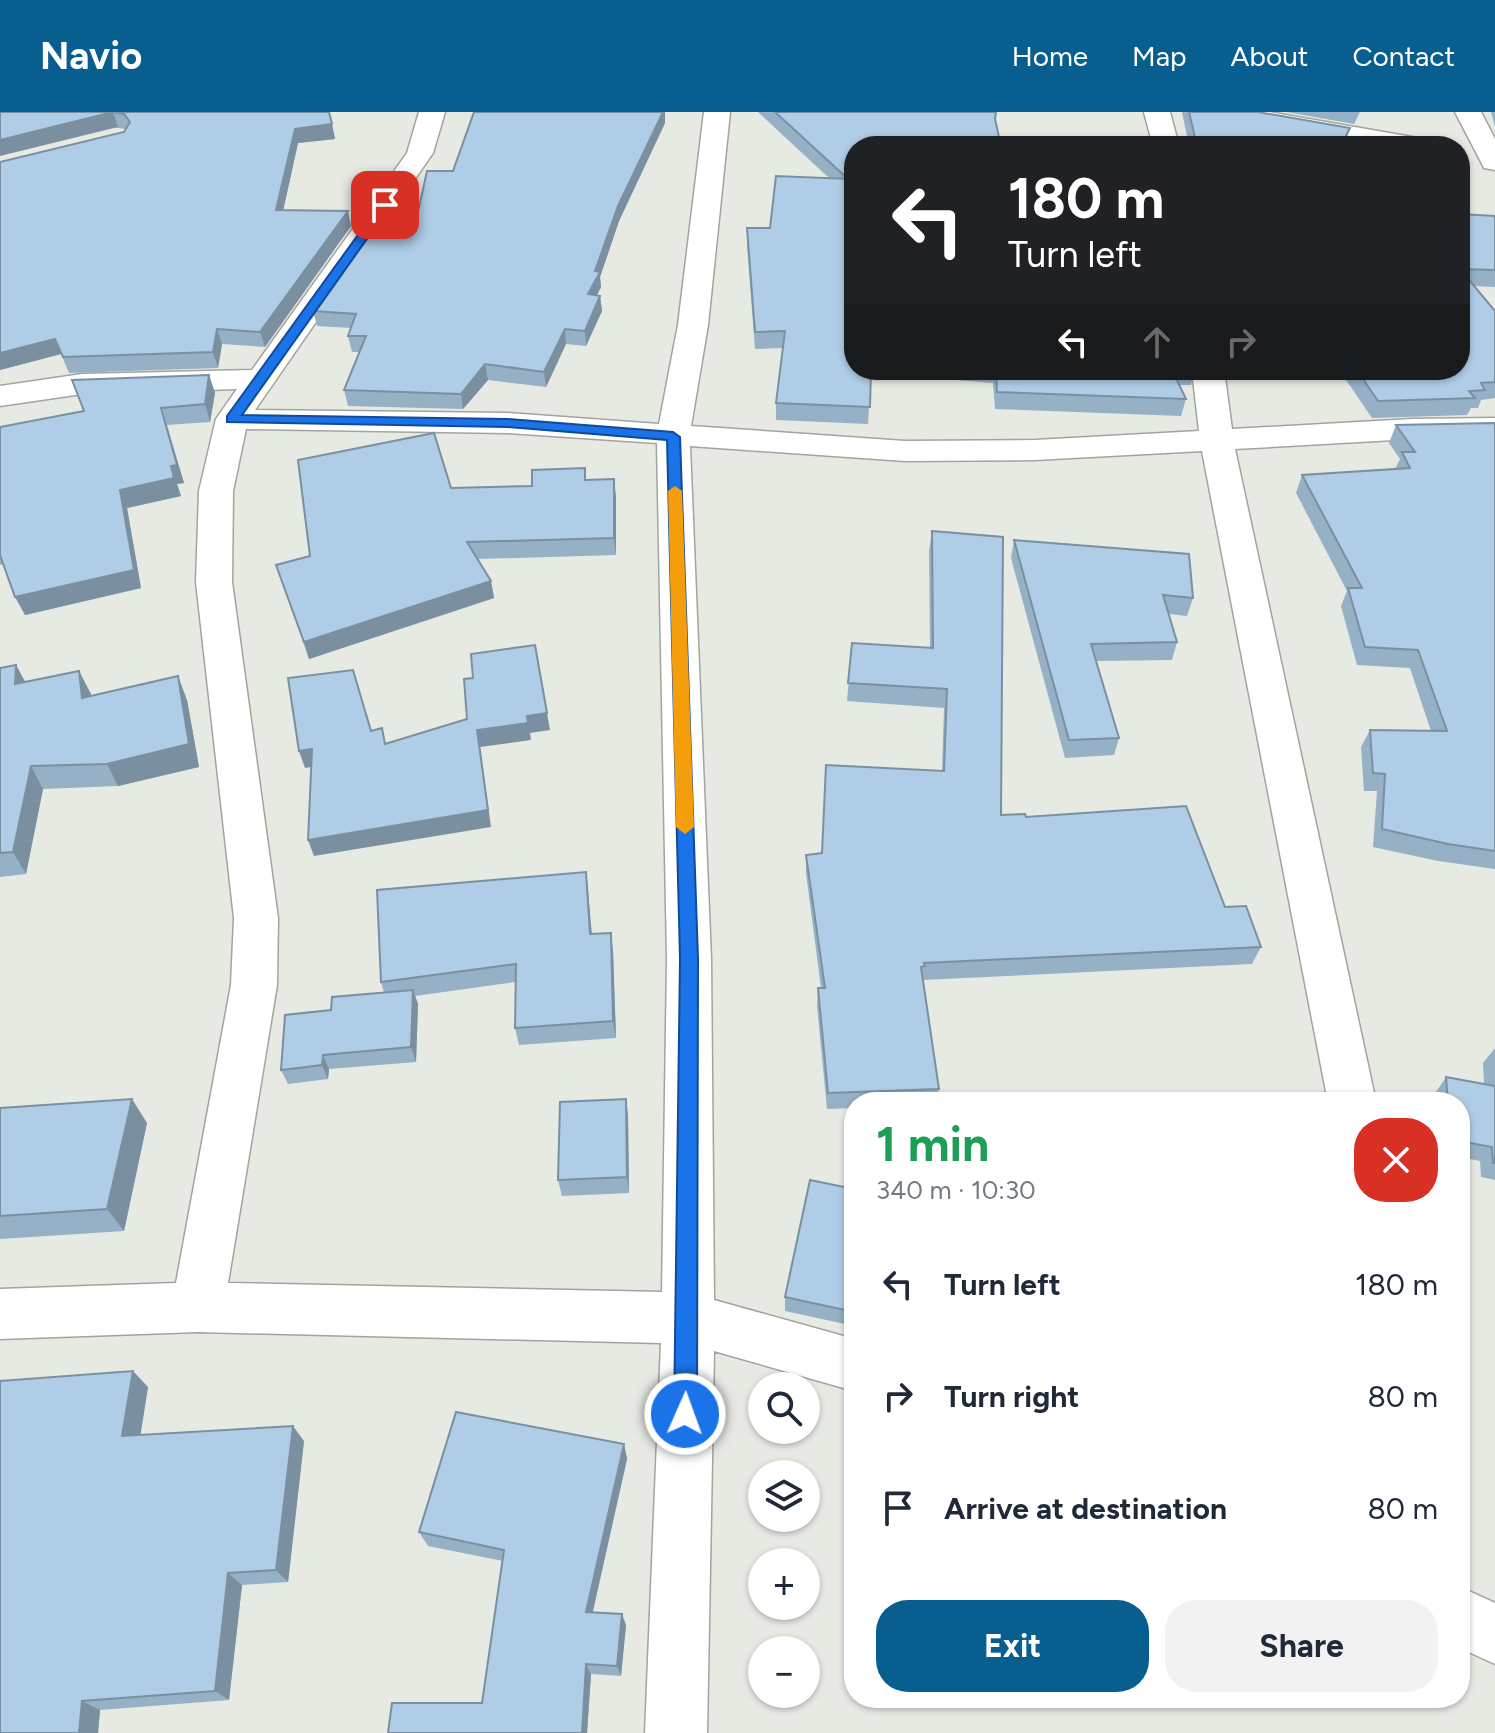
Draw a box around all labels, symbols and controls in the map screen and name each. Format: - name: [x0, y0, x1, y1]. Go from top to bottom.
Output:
- text: Navio: [40, 33, 142, 79]
- text: Home: [1012, 39, 1088, 73]
- text: Map: [1132, 39, 1187, 73]
- text: About: [1231, 39, 1308, 73]
- text: Contact: [1352, 39, 1455, 73]
- text: 180 m: [1008, 165, 1164, 232]
- icon: left: [876, 168, 980, 272]
- pin: [351, 171, 419, 239]
- icon: arrive: [363, 183, 407, 227]
- text: Turn left: [1008, 233, 1142, 276]
- icon: left: [1051, 320, 1095, 364]
- icon: ahead: [1135, 320, 1179, 364]
- icon: right: [1219, 320, 1263, 364]
- text: 1 min: [876, 1115, 989, 1173]
- button: close: [1354, 1118, 1438, 1202]
- text: 340 m · 10:30: [876, 1174, 1036, 1206]
- icon: left: [876, 1262, 920, 1306]
- text: Turn left: [944, 1266, 1061, 1303]
- text: 180 m: [1355, 1266, 1438, 1303]
- position arrow: [643, 1372, 727, 1456]
- map controls: [748, 1372, 820, 1708]
- button: search: [748, 1372, 820, 1444]
- icon: right: [876, 1374, 920, 1418]
- text: Turn right: [944, 1378, 1079, 1415]
- text: 80 m: [1367, 1378, 1438, 1415]
- button: layers: [748, 1460, 820, 1532]
- icon: arrive: [876, 1486, 920, 1530]
- text: Arrive at destination: [944, 1490, 1227, 1527]
- text: 80 m: [1367, 1490, 1438, 1527]
- button: +: [748, 1548, 820, 1620]
- button: Exit: [876, 1600, 1149, 1692]
- button: Share: [1165, 1600, 1438, 1692]
- button: −: [748, 1636, 820, 1708]

